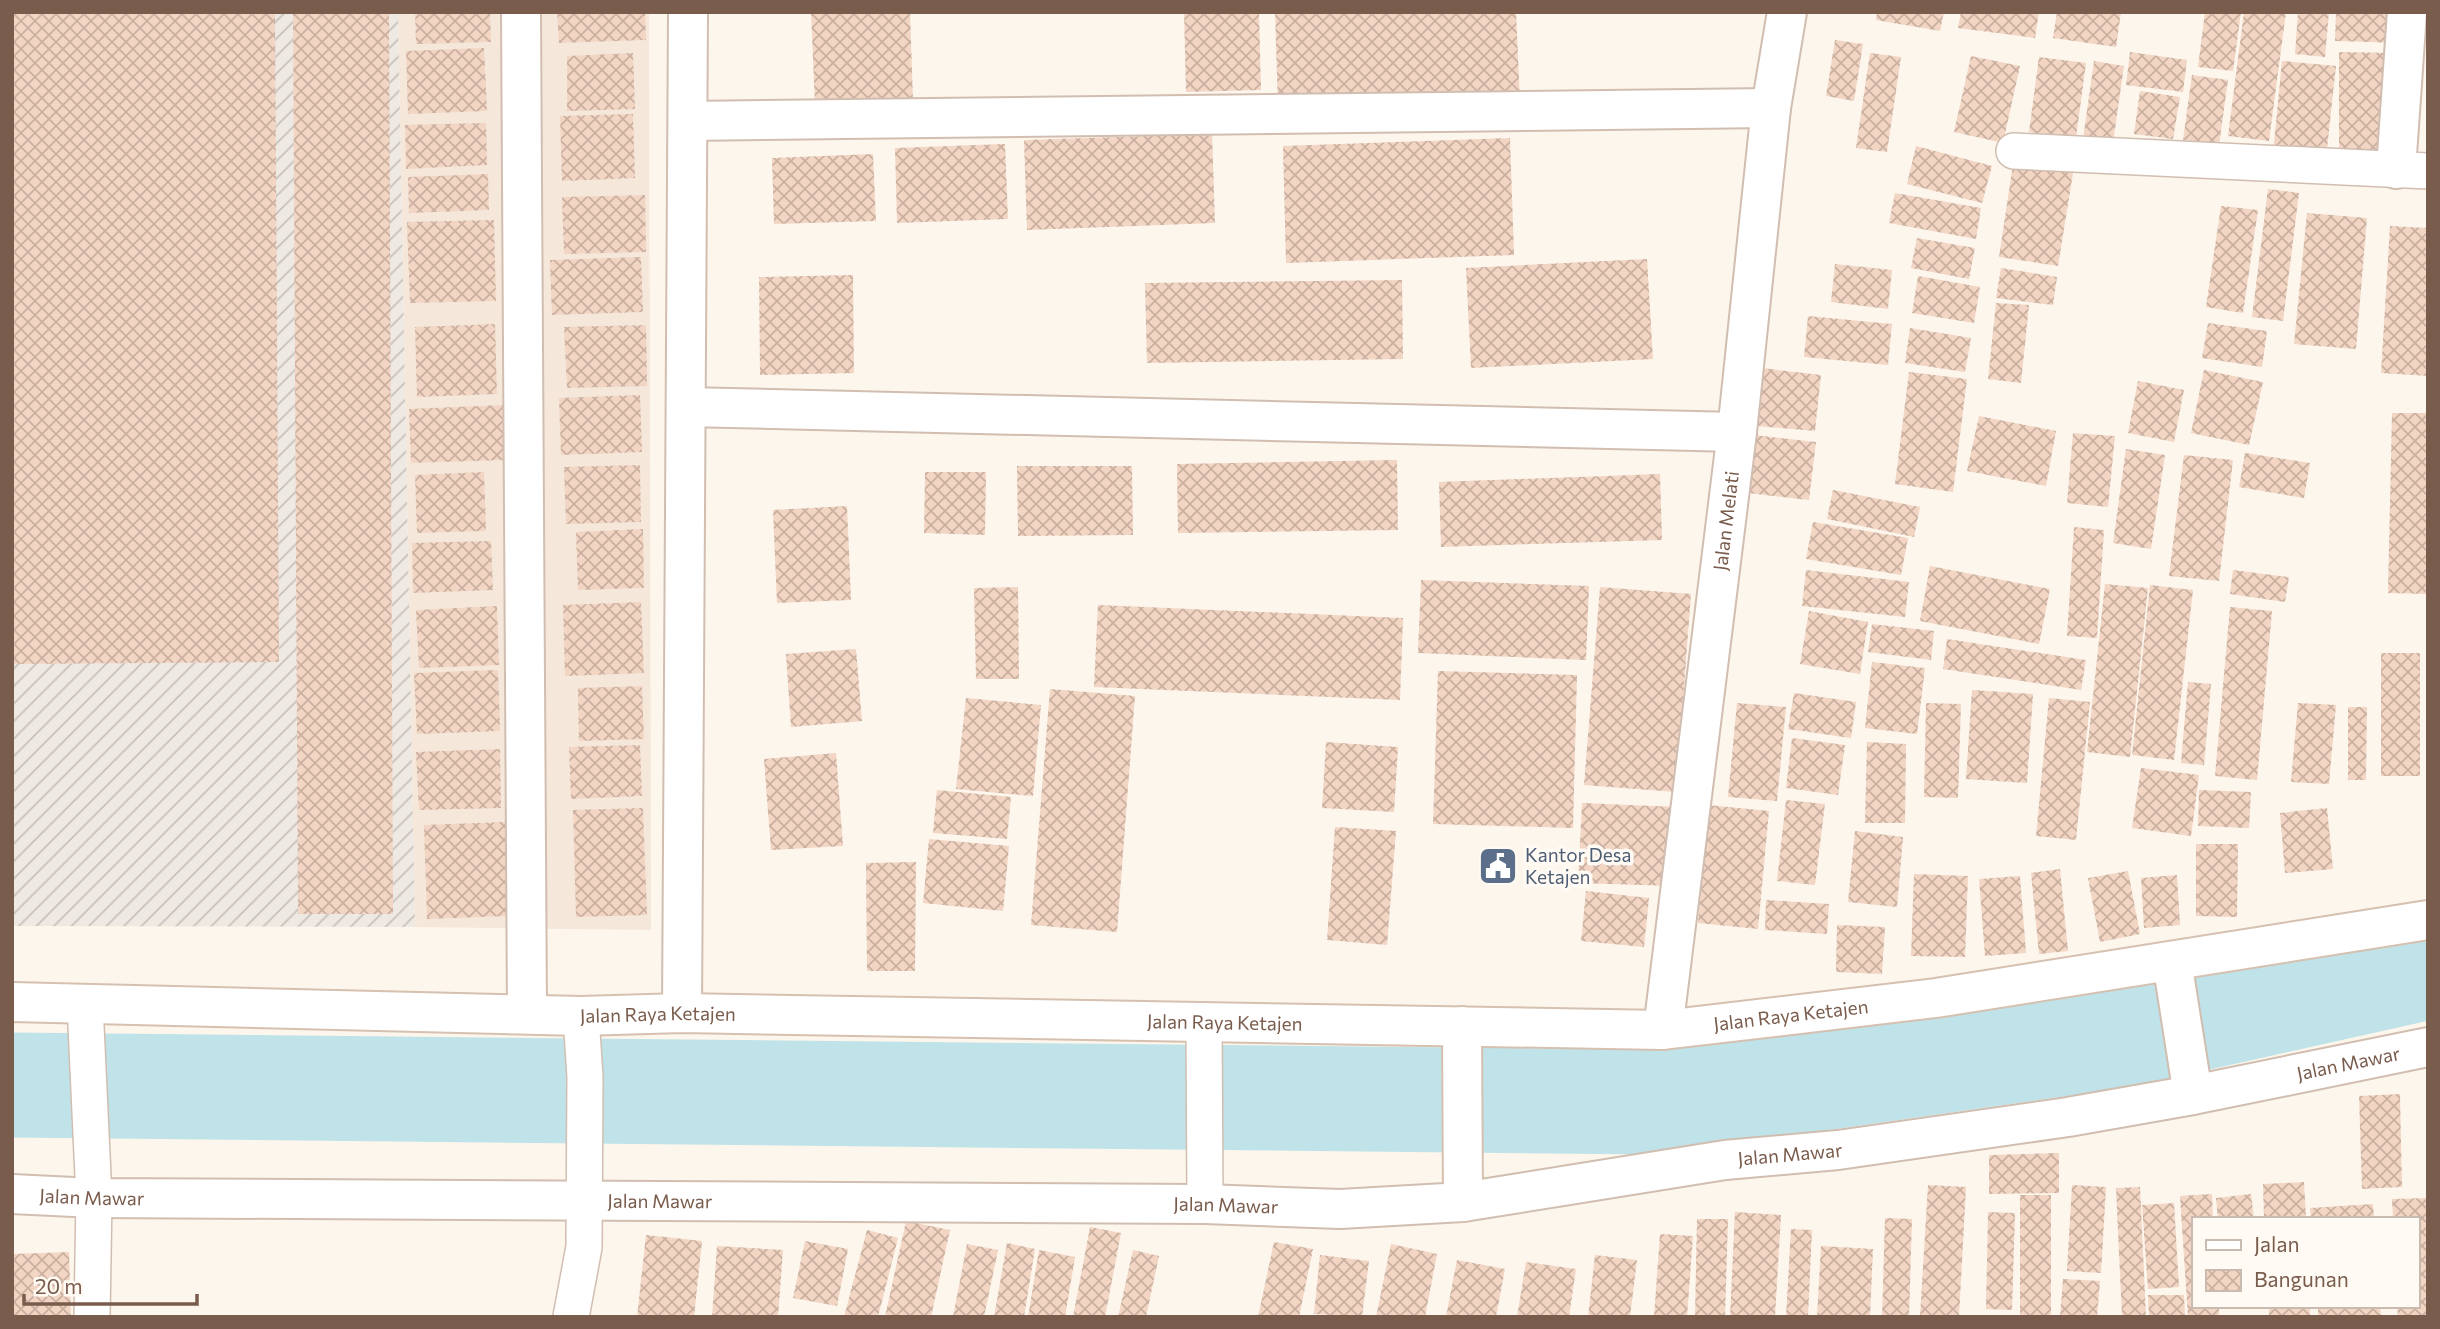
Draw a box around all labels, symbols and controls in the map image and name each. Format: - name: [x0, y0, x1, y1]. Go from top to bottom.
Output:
- street label: Jalan Melati: [1708, 470, 1743, 572]
- place label: Kantor Desa Ketajen: [1525, 843, 1631, 888]
- public building icon: Kantor Desa Ketajen: [1477, 845, 1519, 887]
- street label: Jalan Raya Ketajen: [1712, 994, 1869, 1035]
- street label: Jalan Raya Ketajen: [580, 1001, 736, 1027]
- street label: Jalan Raya Ketajen: [1147, 1009, 1303, 1035]
- street label: Jalan Mawar: [2294, 1041, 2402, 1085]
- street label: Jalan Mawar: [1737, 1137, 1844, 1170]
- street label: Jalan Mawar: [39, 1183, 145, 1209]
- street label: Jalan Mawar: [607, 1189, 713, 1212]
- street label: Jalan Mawar: [1173, 1192, 1279, 1218]
- legend: [2192, 1217, 2419, 1308]
- text: Jalan: [2254, 1231, 2299, 1256]
- scale bar: [24, 1262, 198, 1306]
- text: Bangunan: [2254, 1266, 2349, 1291]
- text: 20 m: [35, 1273, 83, 1298]

